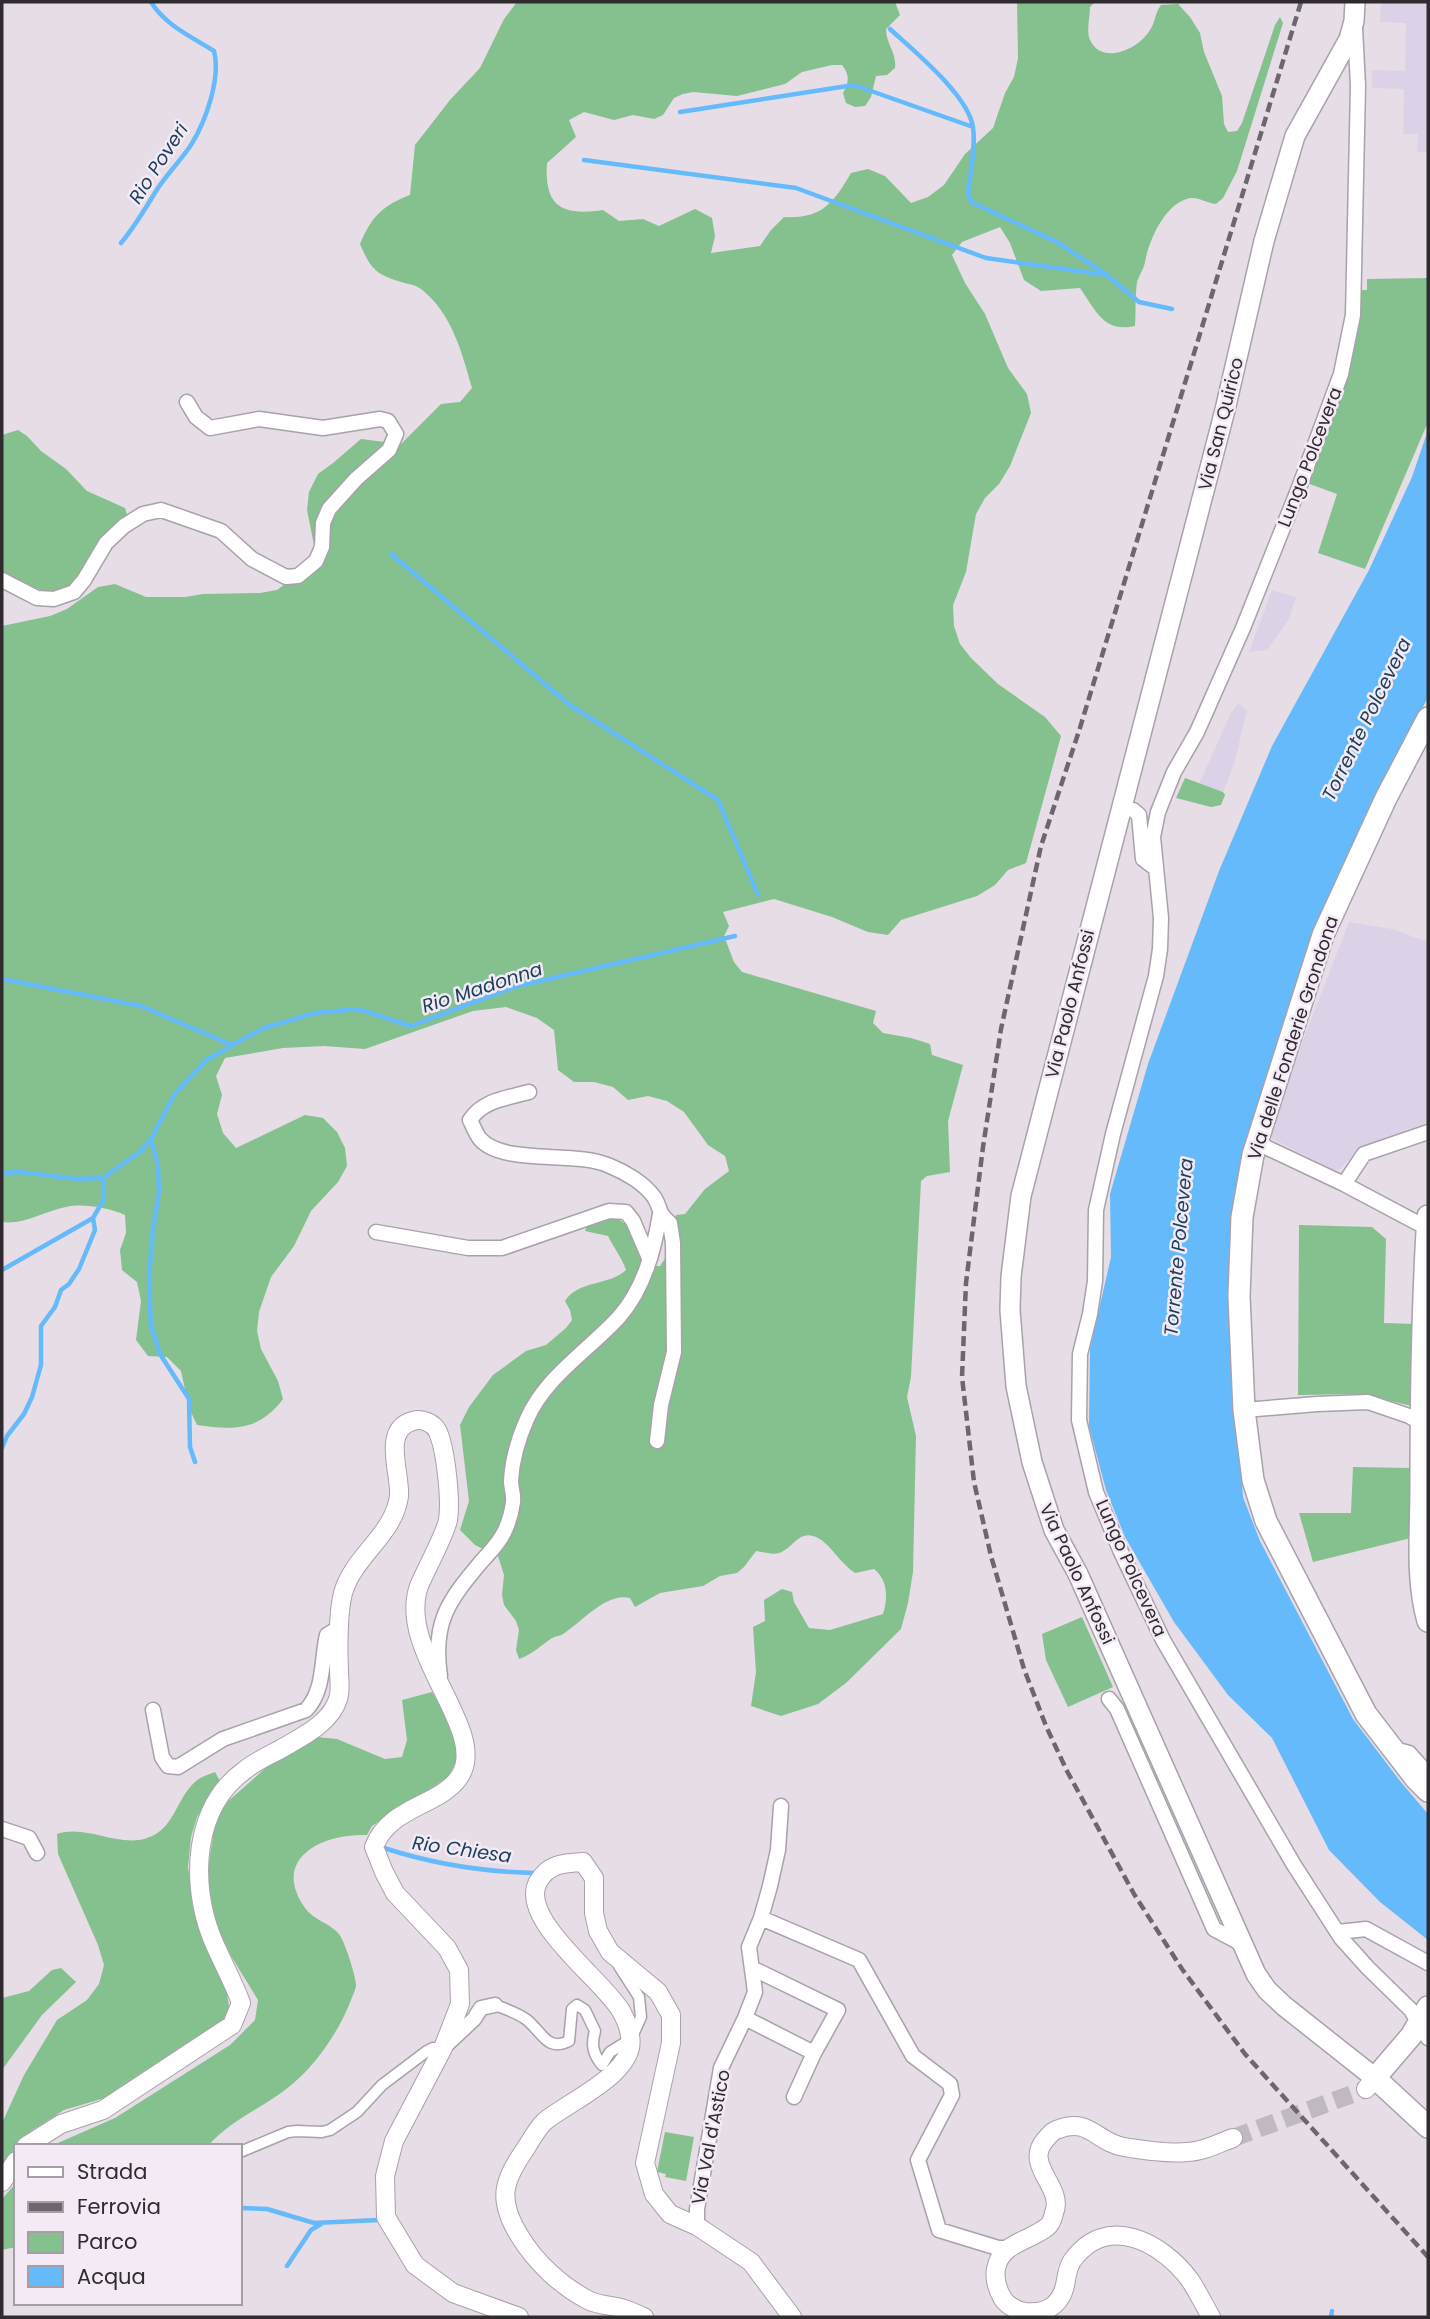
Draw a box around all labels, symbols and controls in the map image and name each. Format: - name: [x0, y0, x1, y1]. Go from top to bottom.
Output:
- water label: Rio Poveri: [122, 117, 195, 209]
- street label: Via San Quirico: [1192, 355, 1249, 493]
- street label: Lungo Polcevera: [1271, 383, 1348, 530]
- water label: Torrente Polcevera: [1315, 633, 1418, 805]
- street label: Via delle Fonderie Grondona: [1241, 913, 1344, 1163]
- street label: Via Paolo Anfossi: [1039, 927, 1100, 1081]
- water label: Rio Madonna: [418, 955, 546, 1020]
- water label: Torrente Polcevera: [1157, 1157, 1200, 1337]
- street label: Lungo Polcevera: [1090, 1495, 1173, 1640]
- street label: Via Paolo Anfossi: [1034, 1499, 1121, 1648]
- water label: Rio Chiesa: [410, 1829, 514, 1870]
- street label: Via Val d'Astico: [685, 2067, 736, 2207]
- legend: [14, 2144, 242, 2305]
- text: Strada: [77, 2157, 147, 2186]
- text: Ferrovia: [77, 2192, 161, 2221]
- text: Parco: [77, 2227, 137, 2256]
- text: Acqua: [77, 2262, 146, 2291]

